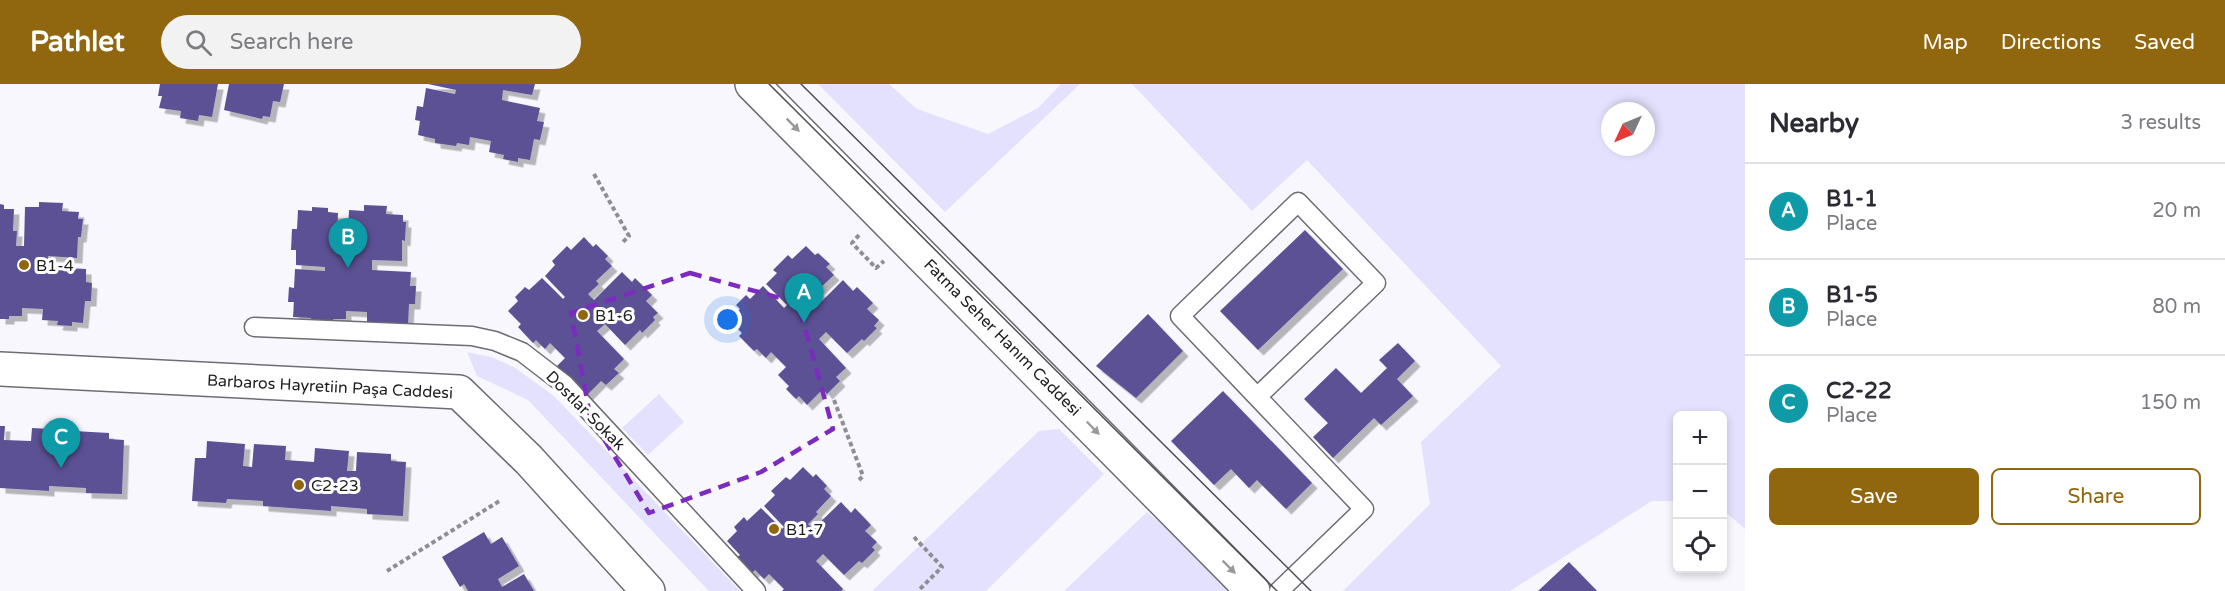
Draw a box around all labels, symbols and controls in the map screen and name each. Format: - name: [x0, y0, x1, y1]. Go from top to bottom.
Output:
- search box: [161, 15, 581, 69]
- text: Pathlet: [30, 25, 125, 59]
- icon: search: [182, 26, 215, 59]
- text: Search here: [230, 29, 353, 55]
- text: Map: [1922, 30, 1968, 55]
- text: Directions: [2001, 30, 2101, 55]
- text: Saved: [2134, 30, 2195, 55]
- north arrow: [1601, 102, 1655, 156]
- text: Nearby: [1769, 108, 1859, 139]
- text: 3 results: [2121, 111, 2201, 135]
- one-way arrow: [786, 118, 800, 132]
- text: B1-1: [1826, 186, 1878, 212]
- text: A: [1781, 199, 1796, 223]
- text: 20 m: [2152, 199, 2201, 223]
- text: Place: [1826, 212, 1877, 236]
- pin: B: [328, 218, 368, 268]
- street label: Fatma Seher Hanım Caddesi: [920, 255, 1085, 420]
- place label: B1-4: [36, 256, 74, 276]
- marker: B1-4: [17, 258, 31, 272]
- pin: A: [784, 274, 824, 323]
- text: B1-5: [1826, 282, 1878, 308]
- text: B: [1782, 295, 1795, 319]
- text: 80 m: [2152, 295, 2201, 319]
- your location: [713, 305, 742, 334]
- place label: B1-6: [595, 306, 633, 326]
- marker: B1-6: [576, 308, 590, 322]
- text: Place: [1826, 308, 1877, 332]
- street label: Dostlar Sokak: [541, 367, 629, 455]
- street label: Barbaros Hayretiin Paşa Caddesi: [206, 371, 453, 403]
- text: C2-22: [1826, 378, 1892, 404]
- text: C: [1782, 391, 1795, 415]
- text: 150 m: [2140, 391, 2201, 415]
- text: Place: [1826, 404, 1877, 428]
- map controls: [1673, 411, 1727, 573]
- button: +: [1673, 411, 1727, 465]
- pin: C: [42, 418, 80, 468]
- one-way arrow: [1085, 421, 1099, 435]
- button: −: [1673, 465, 1727, 519]
- button: Save: [1769, 468, 1979, 525]
- button: Share: [1991, 468, 2201, 525]
- place label: C2-23: [311, 476, 359, 496]
- marker: C2-23: [292, 478, 306, 492]
- button: locate: [1673, 519, 1727, 573]
- place label: B1-7: [786, 520, 823, 540]
- marker: B1-7: [767, 522, 781, 536]
- one-way arrow: [1222, 560, 1236, 574]

